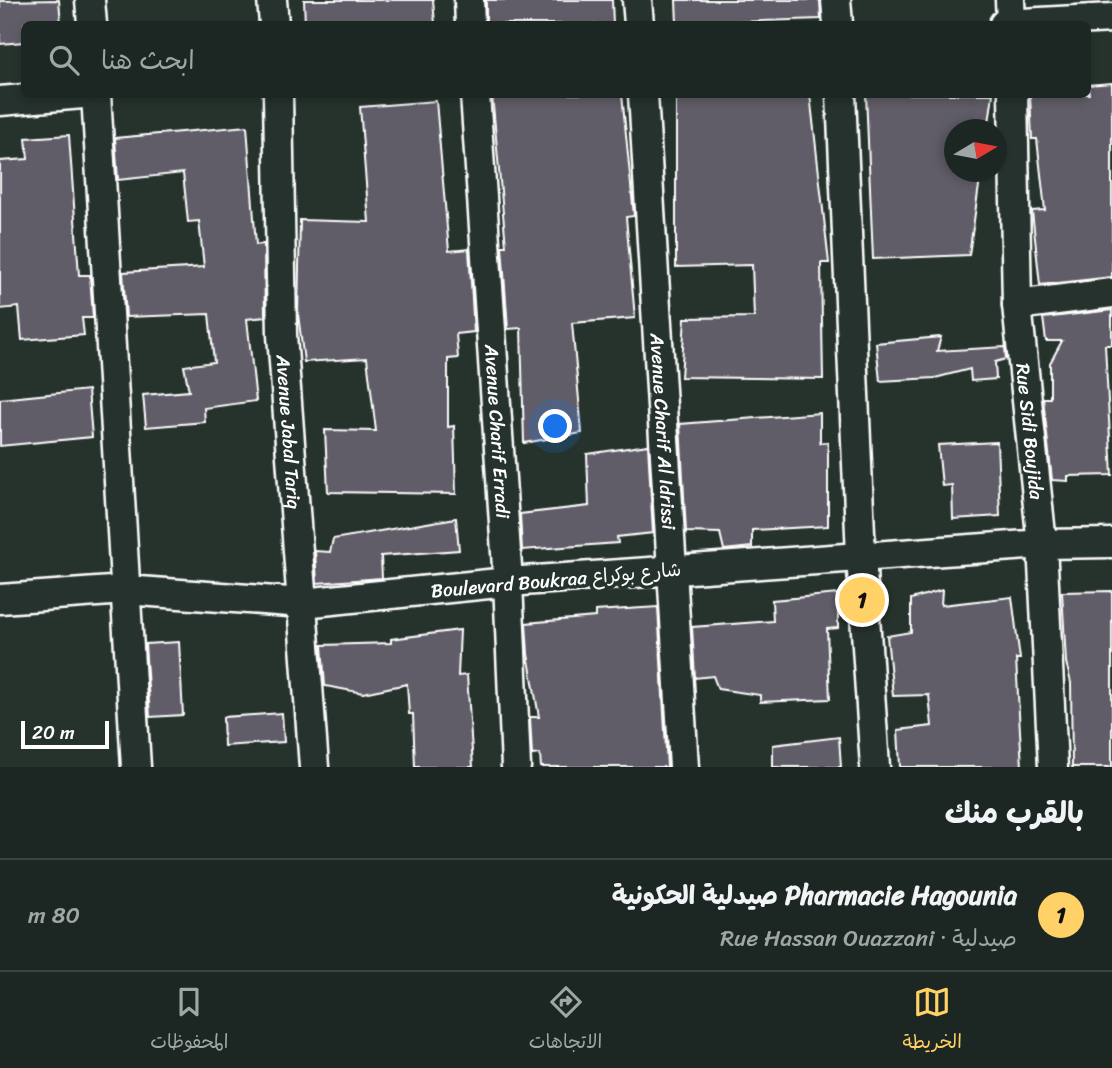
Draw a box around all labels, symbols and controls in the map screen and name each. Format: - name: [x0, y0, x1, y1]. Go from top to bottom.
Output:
- search box: [21, 21, 1091, 98]
- text: ابحث هنا: [101, 37, 195, 83]
- icon: search: [45, 41, 83, 79]
- north arrow: [944, 119, 1007, 182]
- street label: Avenue Charif Al Idrissi: [641, 331, 686, 531]
- street label: Avenue Charif Erradi: [475, 342, 520, 520]
- street label: Avenue Jabal Tariq: [267, 352, 311, 511]
- street label: Rue Sidi Boujida: [1007, 361, 1054, 502]
- your location: [538, 409, 572, 443]
- street label: Boulevard Boukraa شارع بوكراع: [430, 553, 682, 607]
- pin: 1: [839, 574, 885, 626]
- text: 20 m: [32, 716, 75, 749]
- scale bar: [21, 718, 108, 750]
- text: بالقرب منك: [945, 786, 1084, 840]
- text: Pharmacie Hagounia صيدلية الحكونية: [612, 872, 1017, 918]
- text: 80 m: [28, 895, 80, 936]
- text: 1: [1056, 895, 1066, 936]
- text: صيدلية · Rue Hassan Ouazzani: [720, 918, 1017, 959]
- tab: المحفوظات: [150, 983, 228, 1058]
- tab: الاتجاهات: [529, 983, 602, 1058]
- tab: الخريطة: [903, 983, 962, 1058]

